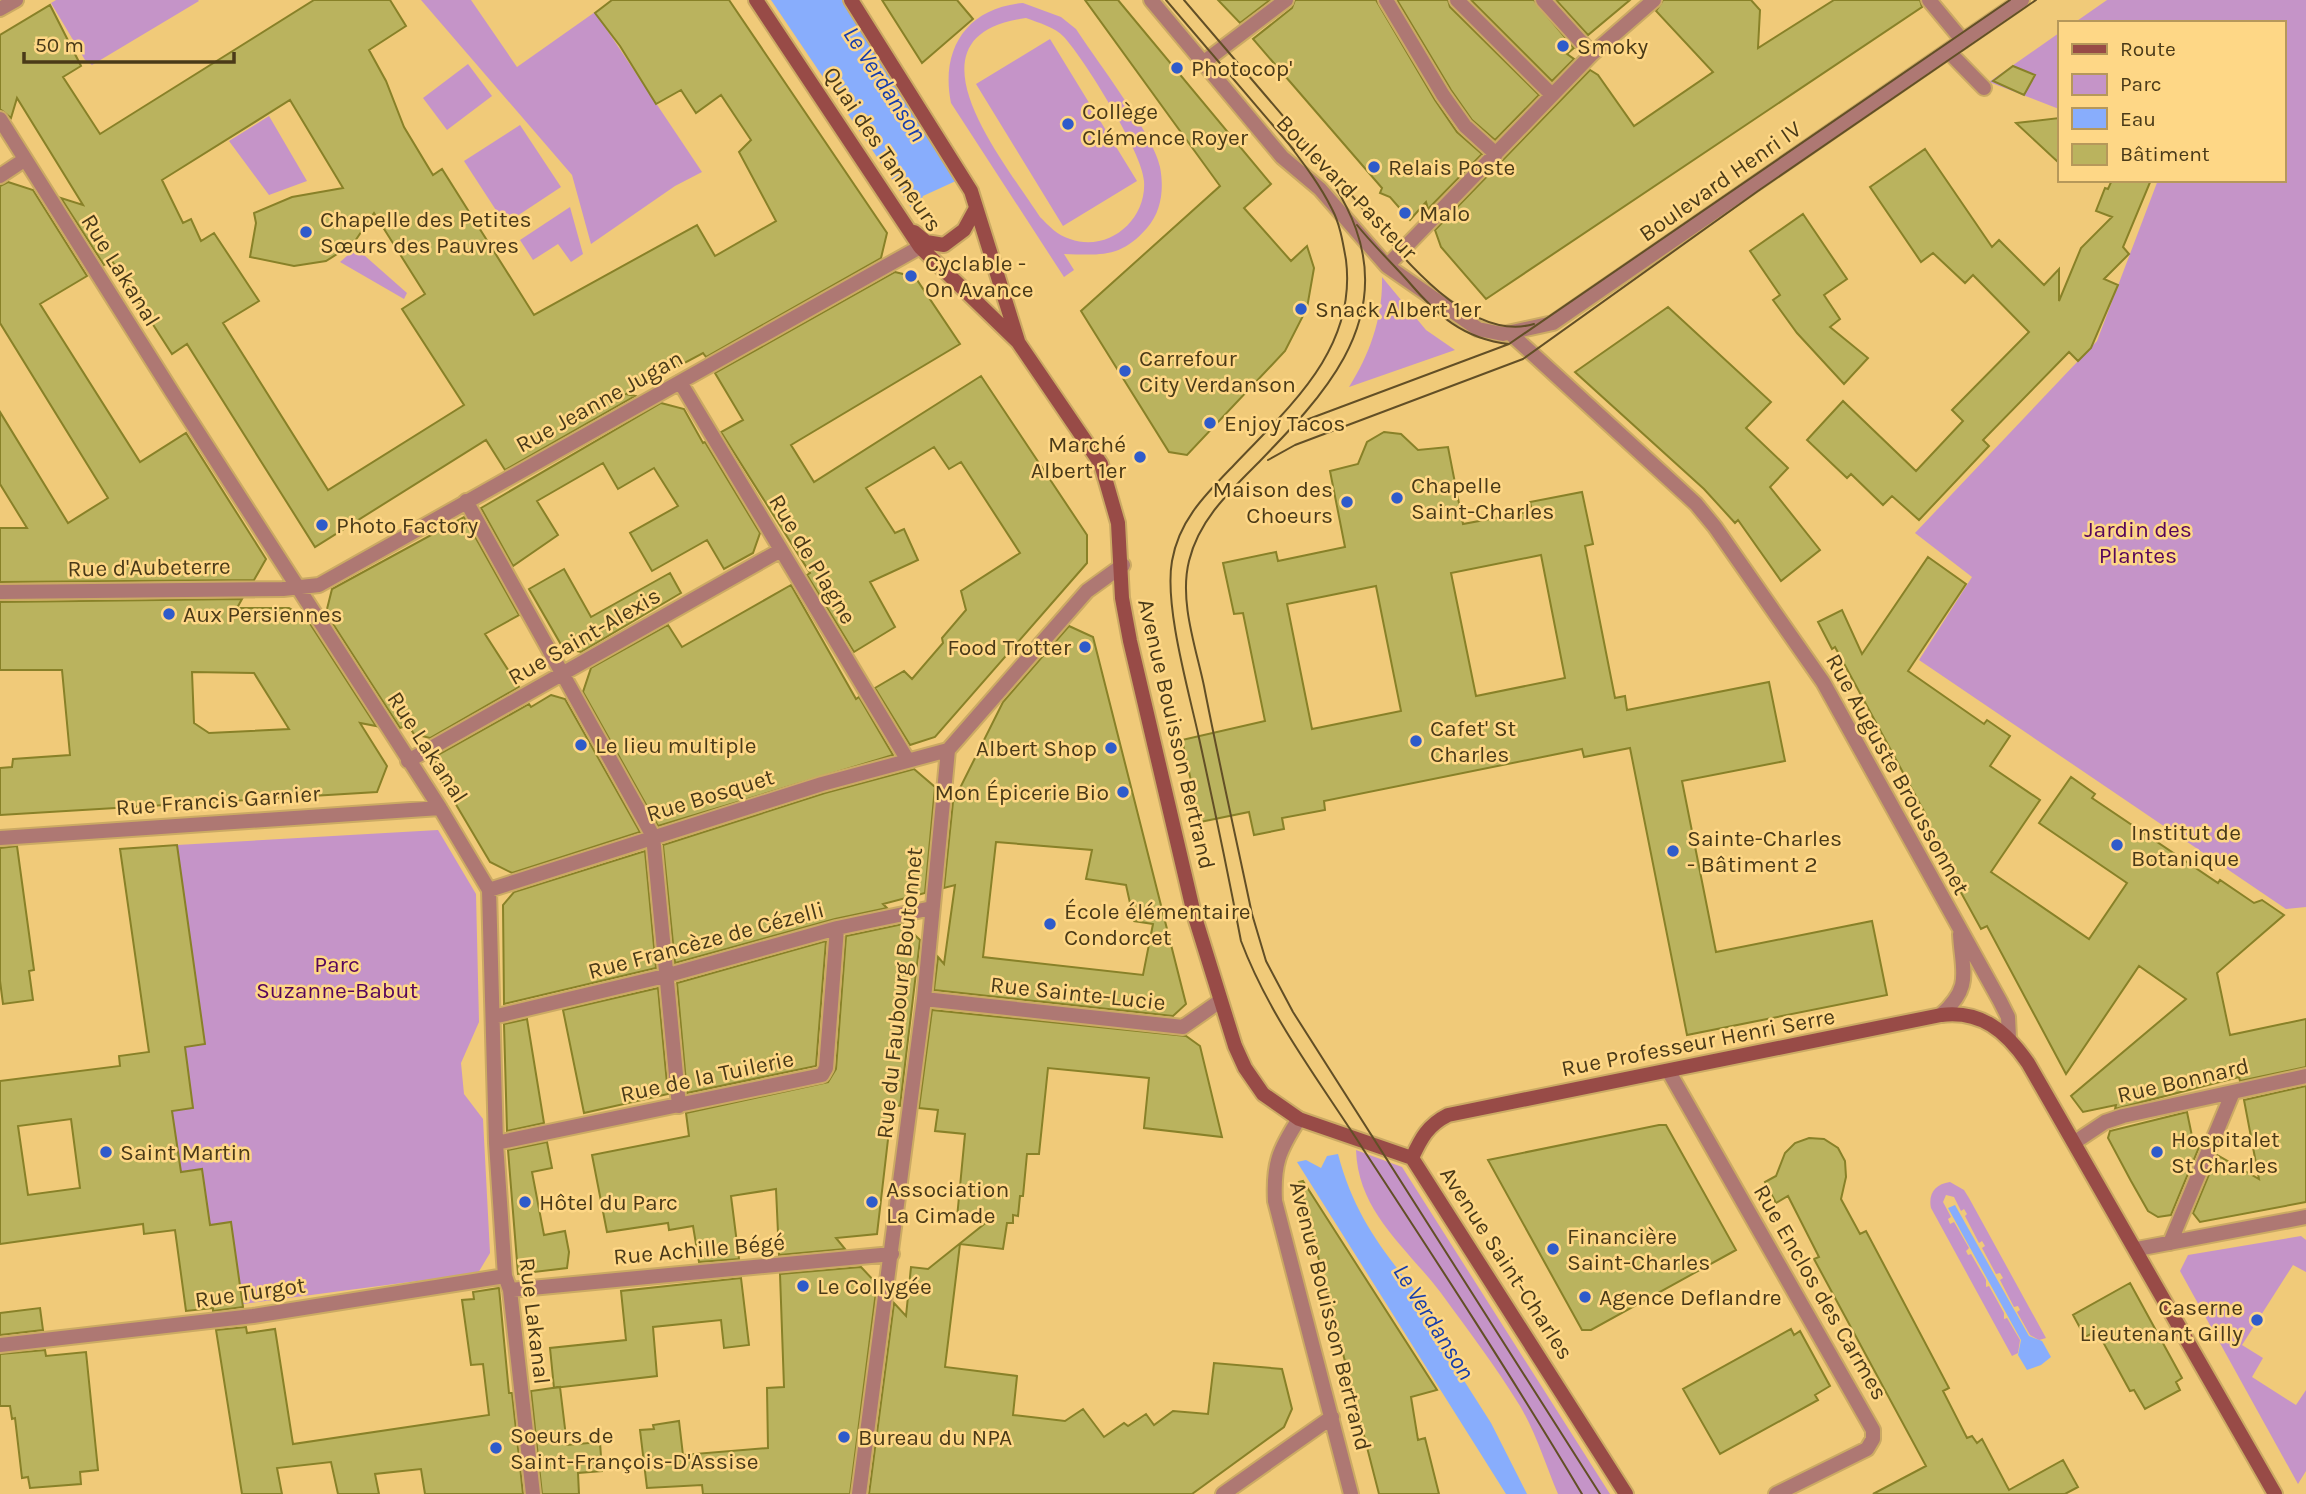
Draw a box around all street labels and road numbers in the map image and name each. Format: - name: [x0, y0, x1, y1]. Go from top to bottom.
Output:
- street label: Quai des Tanneurs: [817, 62, 948, 237]
- street label: Boulevard Pasteur: [1271, 109, 1423, 266]
- street label: Boulevard Henri IV: [1634, 115, 1807, 247]
- street label: Rue Lakanal: [75, 209, 166, 331]
- street label: Rue Jeanne Jugan: [511, 344, 687, 459]
- street label: Rue de Plagne: [763, 489, 862, 629]
- street label: Rue d'Aubeterre: [67, 553, 231, 582]
- street label: Rue Saint-Alexis: [503, 582, 665, 691]
- street label: Avenue Bouisson Bertrand: [1132, 596, 1221, 872]
- street label: Rue Auguste Broussonnet: [1820, 649, 1975, 900]
- street label: Rue Lakanal: [382, 687, 474, 808]
- street label: Rue Bosquet: [643, 763, 778, 828]
- street label: Rue Francis Garnier: [115, 780, 322, 821]
- street label: Rue du Faubourg Boutonnet: [871, 846, 928, 1140]
- street label: Rue Francèze de Cézelli: [585, 896, 827, 985]
- street label: Rue Sainte-Lucie: [989, 971, 1167, 1016]
- street label: Rue Professeur Henri Serre: [1559, 1003, 1837, 1082]
- street label: Rue de la Tuilerie: [618, 1045, 796, 1108]
- street label: Rue Bonnard: [2115, 1052, 2252, 1109]
- street label: Avenue Saint-Charles: [1434, 1162, 1579, 1365]
- street label: Avenue Bouisson Bertrand: [1284, 1179, 1377, 1453]
- street label: Rue Enclos des Carmes: [1748, 1180, 1893, 1405]
- street label: Rue Achille Bégé: [612, 1229, 786, 1270]
- street label: Rue Lakanal: [513, 1256, 556, 1386]
- street label: Rue Turgot: [193, 1271, 307, 1314]

